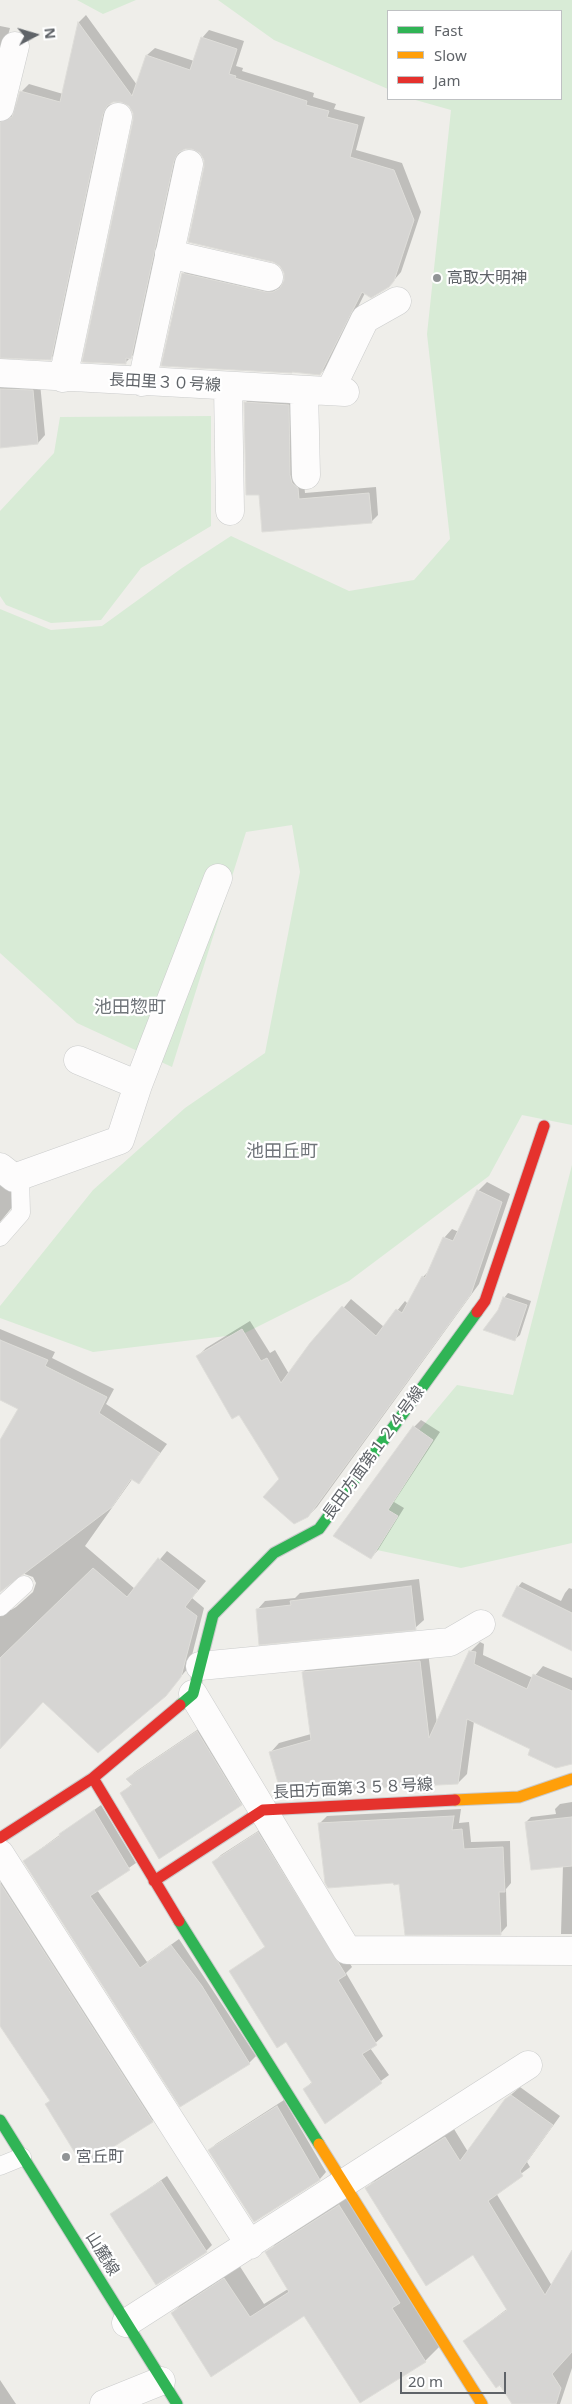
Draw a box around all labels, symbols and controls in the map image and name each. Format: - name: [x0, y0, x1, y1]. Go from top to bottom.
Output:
- north arrow: [10, 10, 60, 60]
- legend: [387, 10, 562, 100]
- text: Fast: [434, 20, 463, 40]
- text: N: [40, 27, 60, 40]
- text: Slow: [434, 45, 467, 65]
- text: Jam: [434, 70, 461, 90]
- place label: 高取大明神: [447, 268, 527, 288]
- marker: 高取大明神: [431, 272, 443, 284]
- street label: 長田里３０号線: [109, 370, 221, 396]
- district label: 池田惣町: [94, 997, 166, 1019]
- district label: 池田丘町: [246, 1141, 318, 1163]
- street label: 長田方面第１２４号線: [319, 1383, 429, 1523]
- street label: 長田方面第３５８号線: [273, 1775, 433, 1803]
- place label: 宮丘町: [76, 2147, 124, 2167]
- marker: 宮丘町: [60, 2151, 72, 2163]
- street label: 山麓線: [81, 2229, 123, 2279]
- scale bar: [402, 2362, 508, 2394]
- text: 20 m: [408, 2371, 443, 2391]

